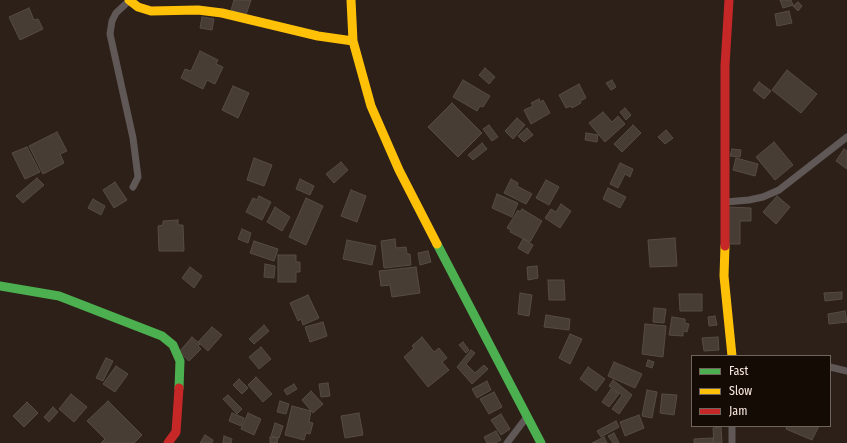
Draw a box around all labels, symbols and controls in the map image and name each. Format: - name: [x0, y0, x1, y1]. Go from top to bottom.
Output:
- legend: [691, 355, 831, 427]
- text: Fast: [729, 364, 748, 378]
- text: Slow: [729, 384, 752, 398]
- text: Jam: [729, 404, 747, 418]

